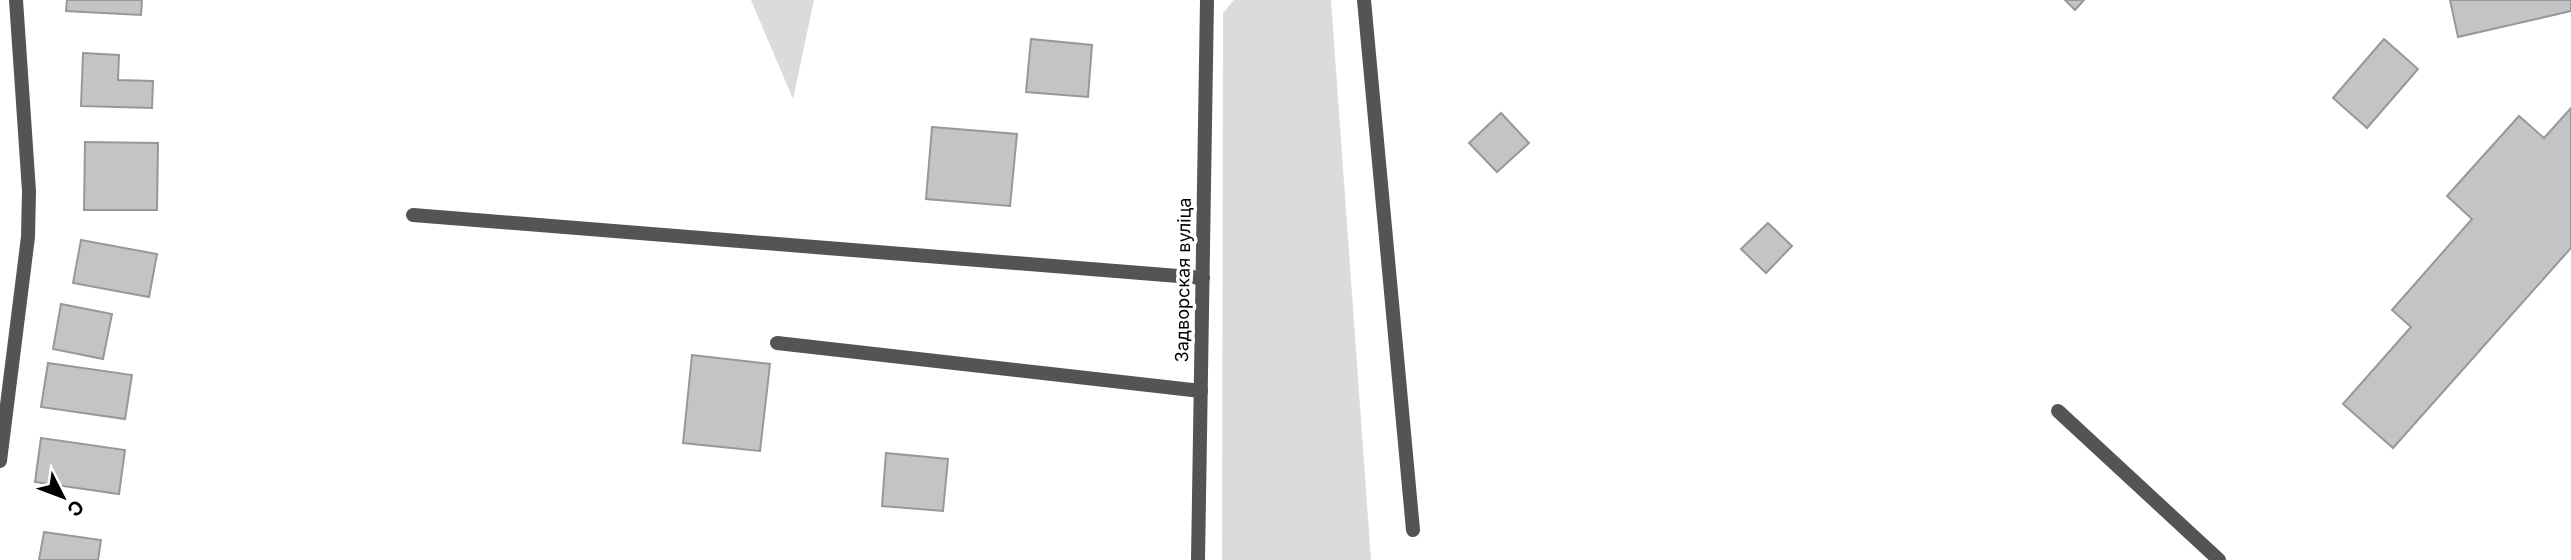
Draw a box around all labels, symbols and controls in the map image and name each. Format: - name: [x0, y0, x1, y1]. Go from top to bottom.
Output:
- street label: Задворская вуліца: [1171, 197, 1195, 363]
- north arrow: [28, 462, 98, 532]
- text: С: [62, 495, 89, 521]

